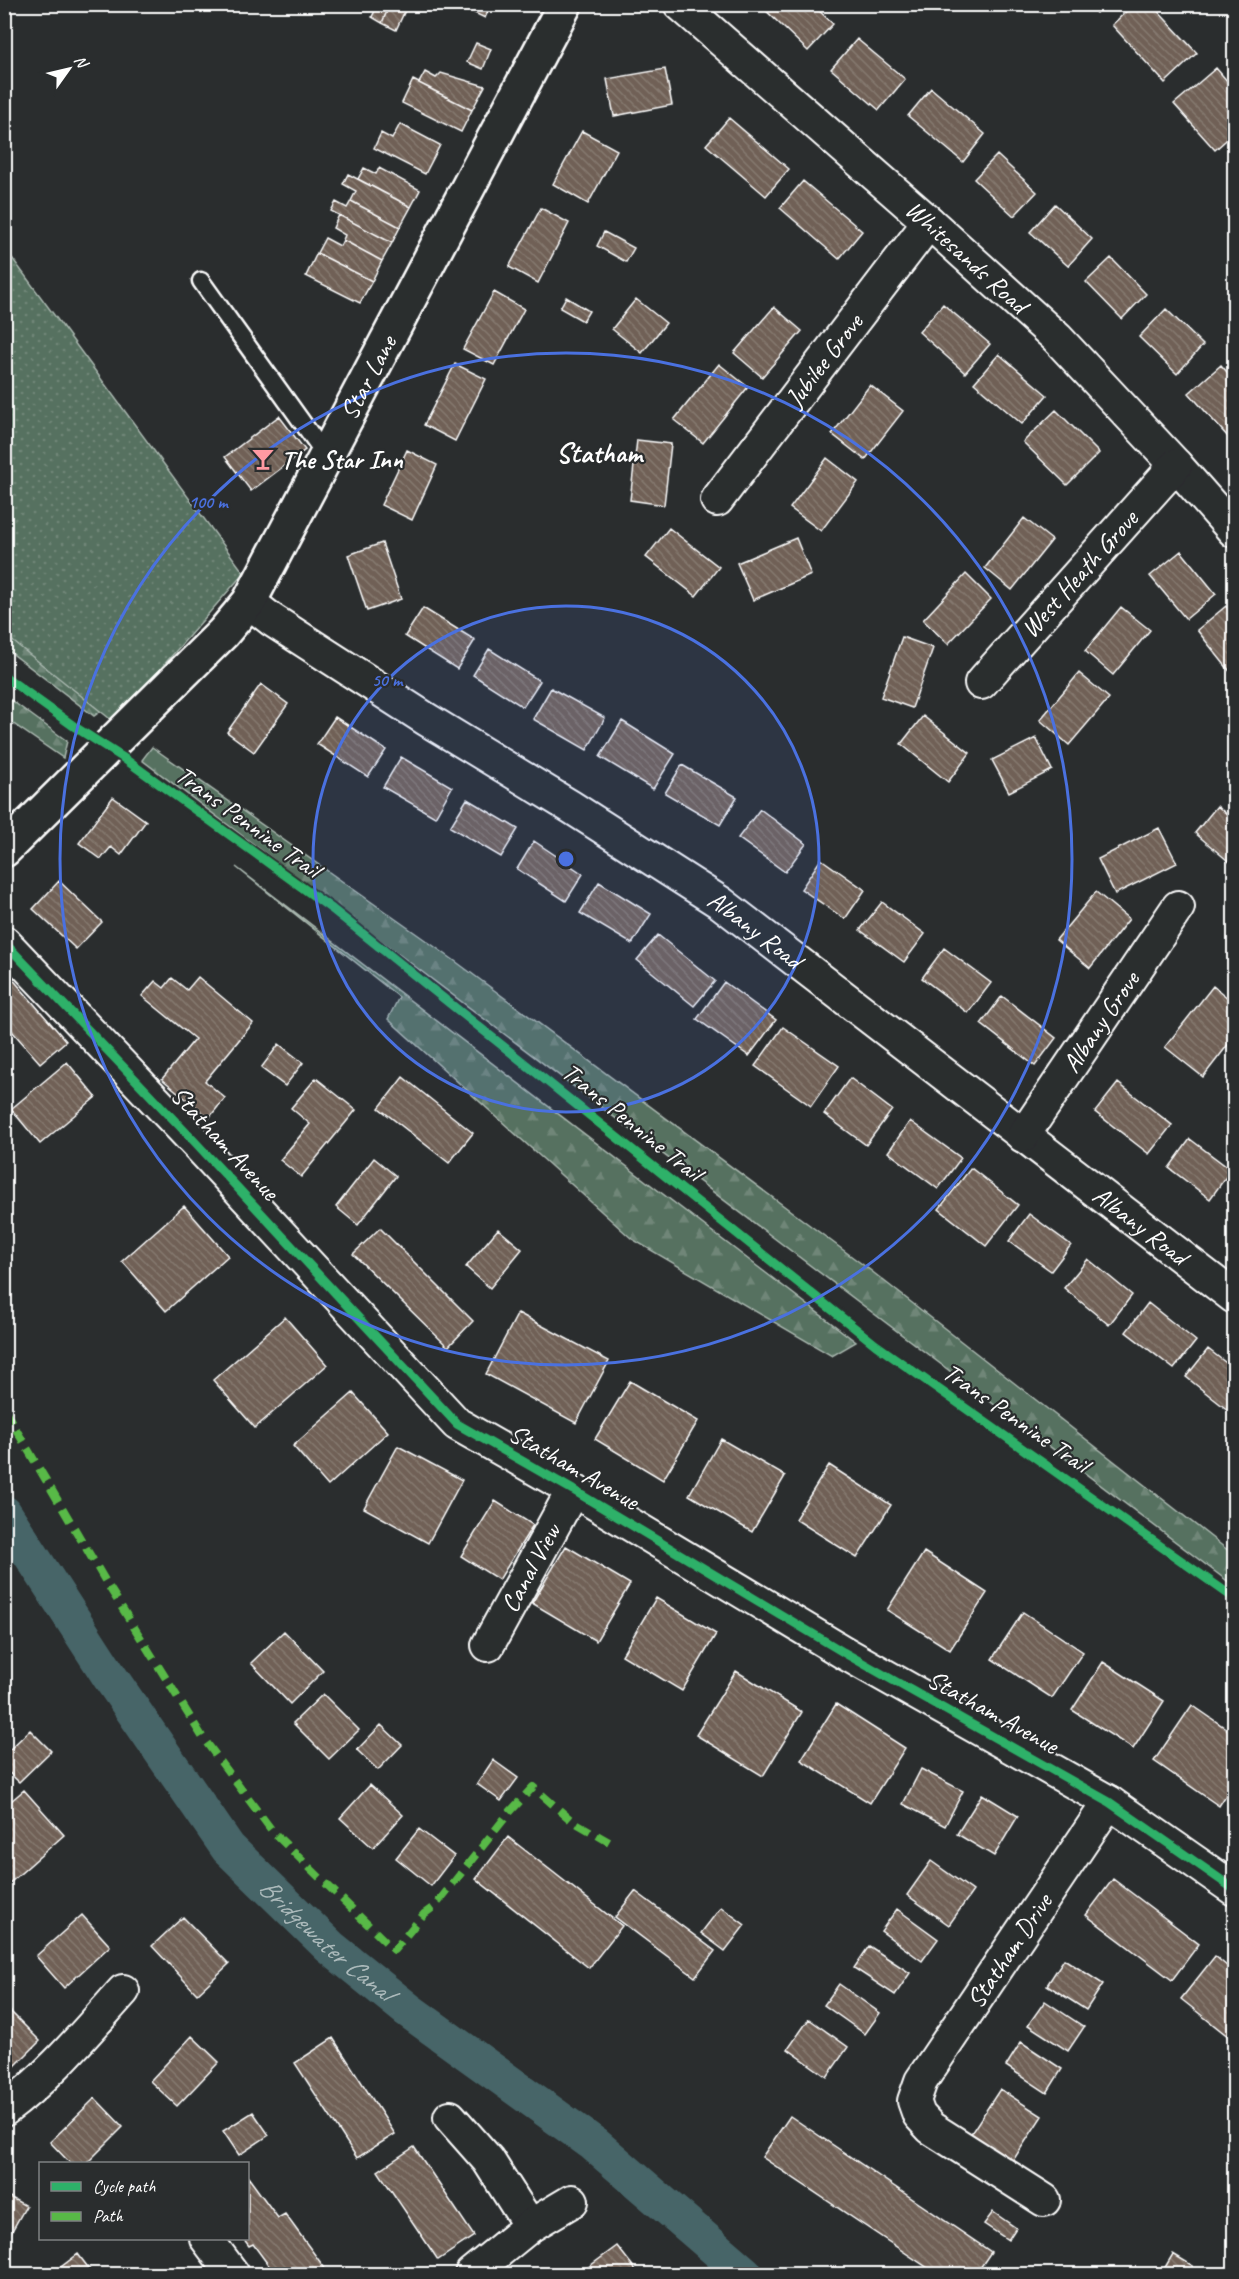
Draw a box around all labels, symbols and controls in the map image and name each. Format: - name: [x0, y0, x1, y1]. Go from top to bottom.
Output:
- north arrow: [39, 39, 99, 99]
- text: N: [70, 51, 93, 73]
- street label: Whitesands Road: [899, 193, 1038, 323]
- street label: Jubilee Grove: [776, 306, 871, 415]
- street label: Star Lane: [332, 328, 404, 425]
- district label: Statham: [556, 435, 645, 470]
- place label: The Star Inn: [281, 443, 404, 476]
- bar icon: The Star Inn: [250, 446, 276, 472]
- text: 100 m: [189, 491, 229, 513]
- street label: West Heath Grove: [1013, 501, 1146, 644]
- text: 50 m: [372, 669, 404, 691]
- street label: Trans Pennine Trail: [169, 758, 331, 888]
- centre of rings: [556, 849, 576, 869]
- street label: Albany Road: [702, 882, 812, 978]
- street label: Albany Grove: [1054, 963, 1147, 1079]
- street label: Trans Pennine Trail: [555, 1055, 712, 1192]
- street label: Statham Avenue: [164, 1079, 287, 1208]
- street label: Albany Road: [1087, 1178, 1198, 1274]
- street label: Trans Pennine Trail: [936, 1355, 1099, 1483]
- street label: Statham Avenue: [503, 1417, 646, 1518]
- street label: Canal View: [493, 1516, 569, 1618]
- street label: Statham Avenue: [922, 1662, 1066, 1762]
- water label: Bridgewater Canal: [252, 1870, 406, 2013]
- street label: Statham Drive: [959, 1885, 1061, 2014]
- legend: [39, 2162, 249, 2240]
- text: Cycle path: [93, 2175, 156, 2197]
- text: Path: [93, 2205, 123, 2227]

